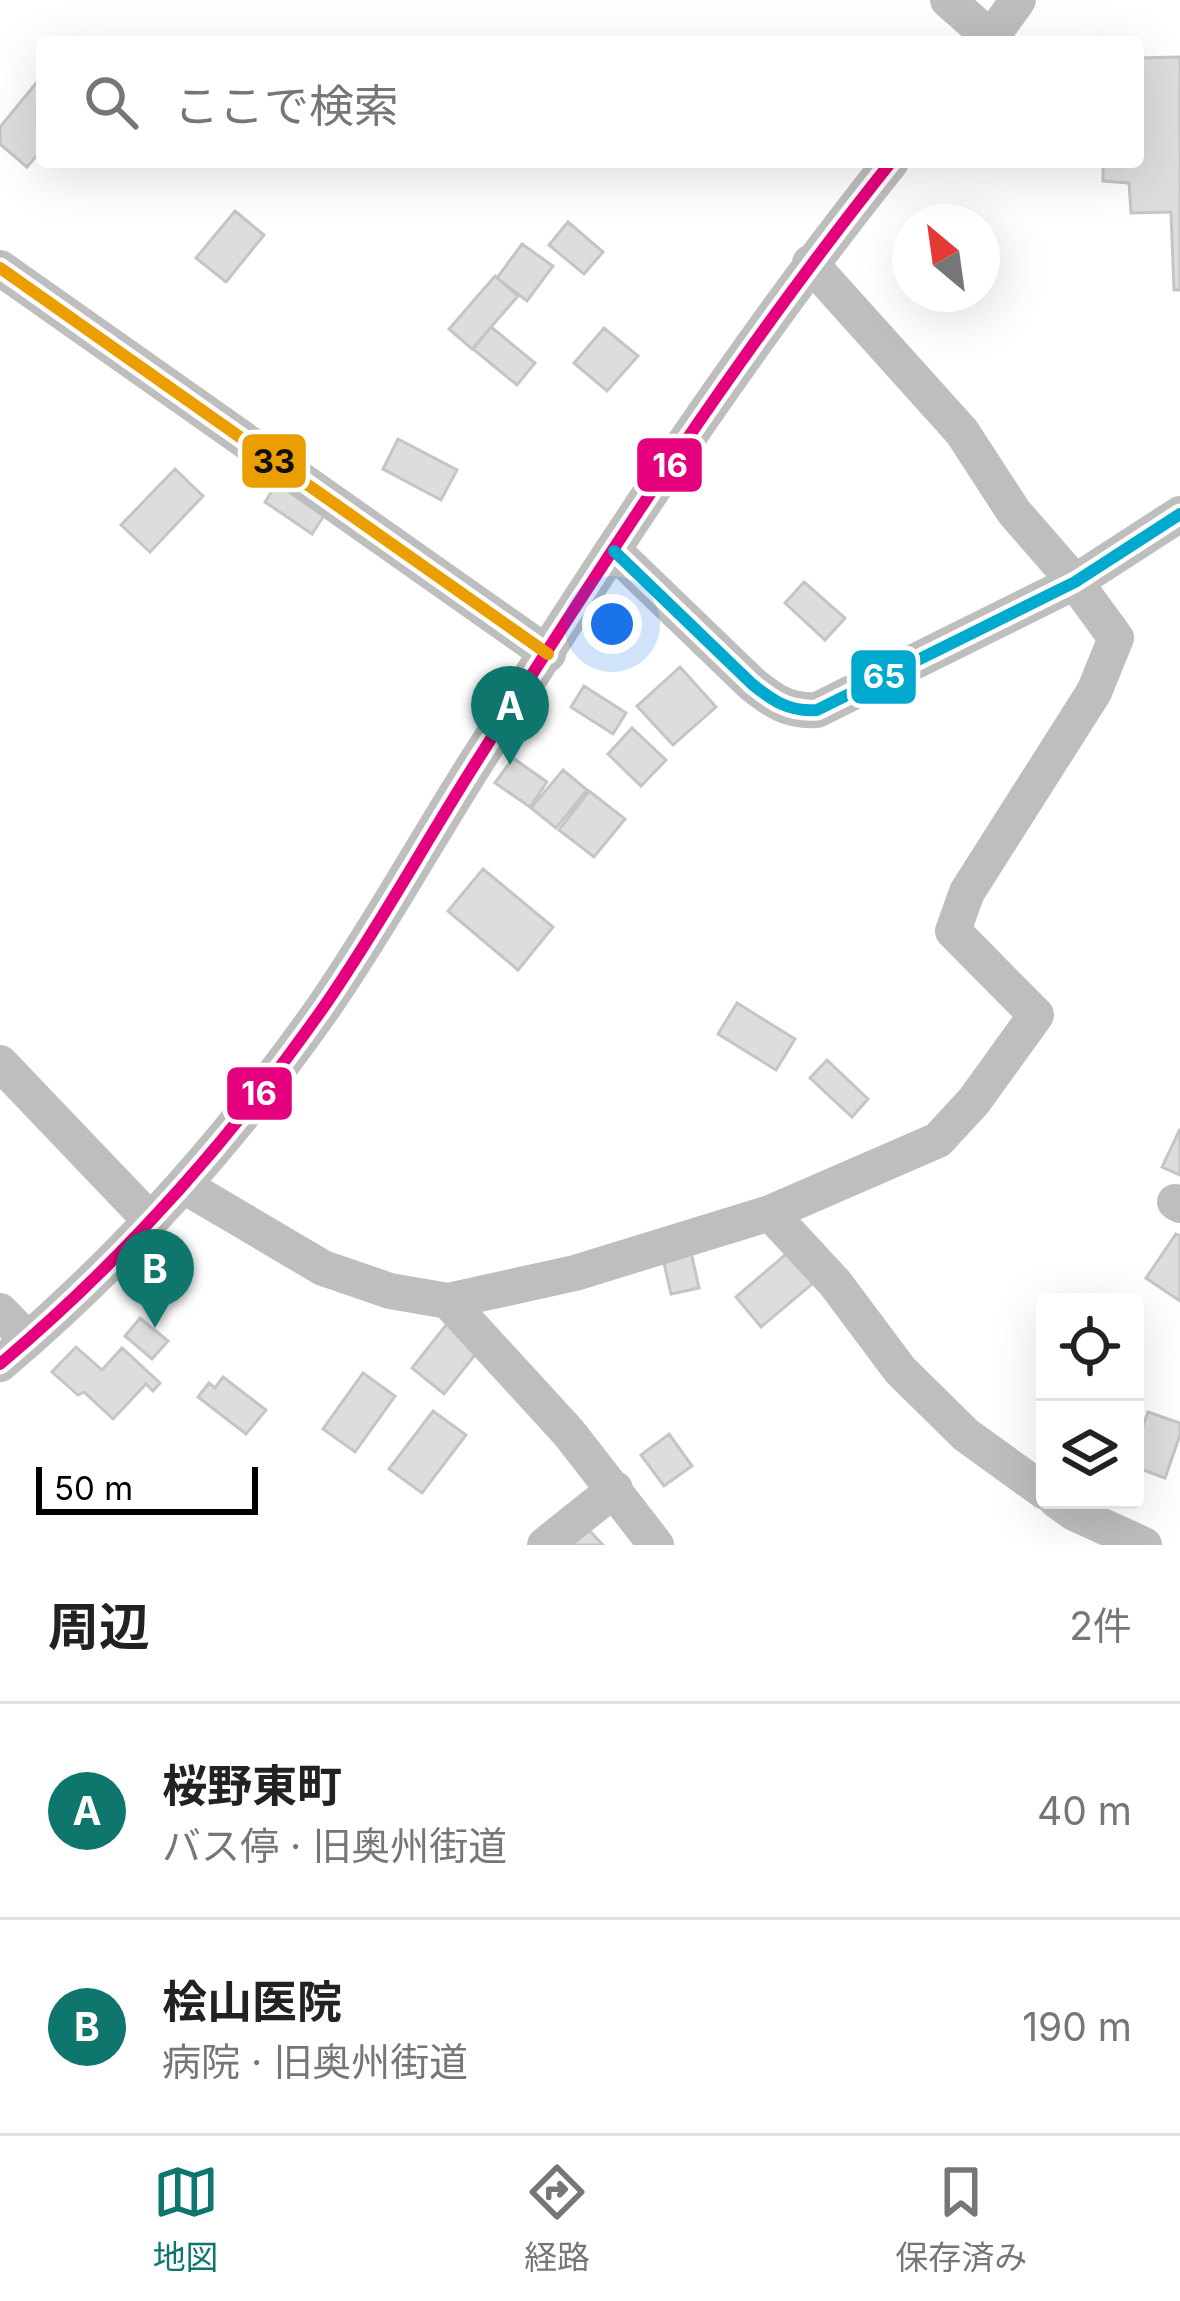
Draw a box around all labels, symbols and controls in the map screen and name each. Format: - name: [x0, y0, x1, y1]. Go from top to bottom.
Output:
- search box: [36, 36, 1144, 168]
- icon: search: [78, 69, 144, 135]
- text: ここで検索: [174, 78, 399, 133]
- north arrow: [892, 204, 1000, 312]
- line badge: 33: [240, 432, 308, 490]
- line badge: 16: [635, 436, 704, 494]
- text: 33: [253, 441, 295, 481]
- text: 16: [652, 445, 688, 485]
- your location: [582, 594, 642, 654]
- line badge: 65: [849, 648, 918, 706]
- text: 65: [863, 656, 905, 696]
- pin: A: [471, 666, 549, 765]
- line badge: 16: [225, 1065, 294, 1122]
- text: 16: [241, 1073, 277, 1113]
- pin: B: [116, 1229, 194, 1328]
- map controls: [1036, 1293, 1144, 1509]
- button: locate: [1036, 1293, 1144, 1401]
- button: layers: [1036, 1401, 1144, 1509]
- scale bar: [36, 1461, 258, 1514]
- text: 50 m: [54, 1468, 133, 1508]
- text: 周辺: [48, 1596, 150, 1657]
- text: 2件: [1069, 1602, 1132, 1649]
- text: 桜野東町: [162, 1758, 342, 1813]
- text: A: [72, 1787, 102, 1834]
- text: 40 m: [1037, 1787, 1132, 1834]
- text: バス停 · 旧奥州街道: [162, 1822, 507, 1869]
- text: 桧山医院: [162, 1974, 342, 2029]
- text: B: [74, 2003, 100, 2050]
- text: 190 m: [1022, 2003, 1132, 2050]
- text: 病院 · 旧奥州街道: [162, 2038, 468, 2085]
- tab: 地図: [153, 2159, 219, 2279]
- tab: 経路: [524, 2159, 590, 2279]
- tab: 保存済み: [895, 2159, 1027, 2279]

